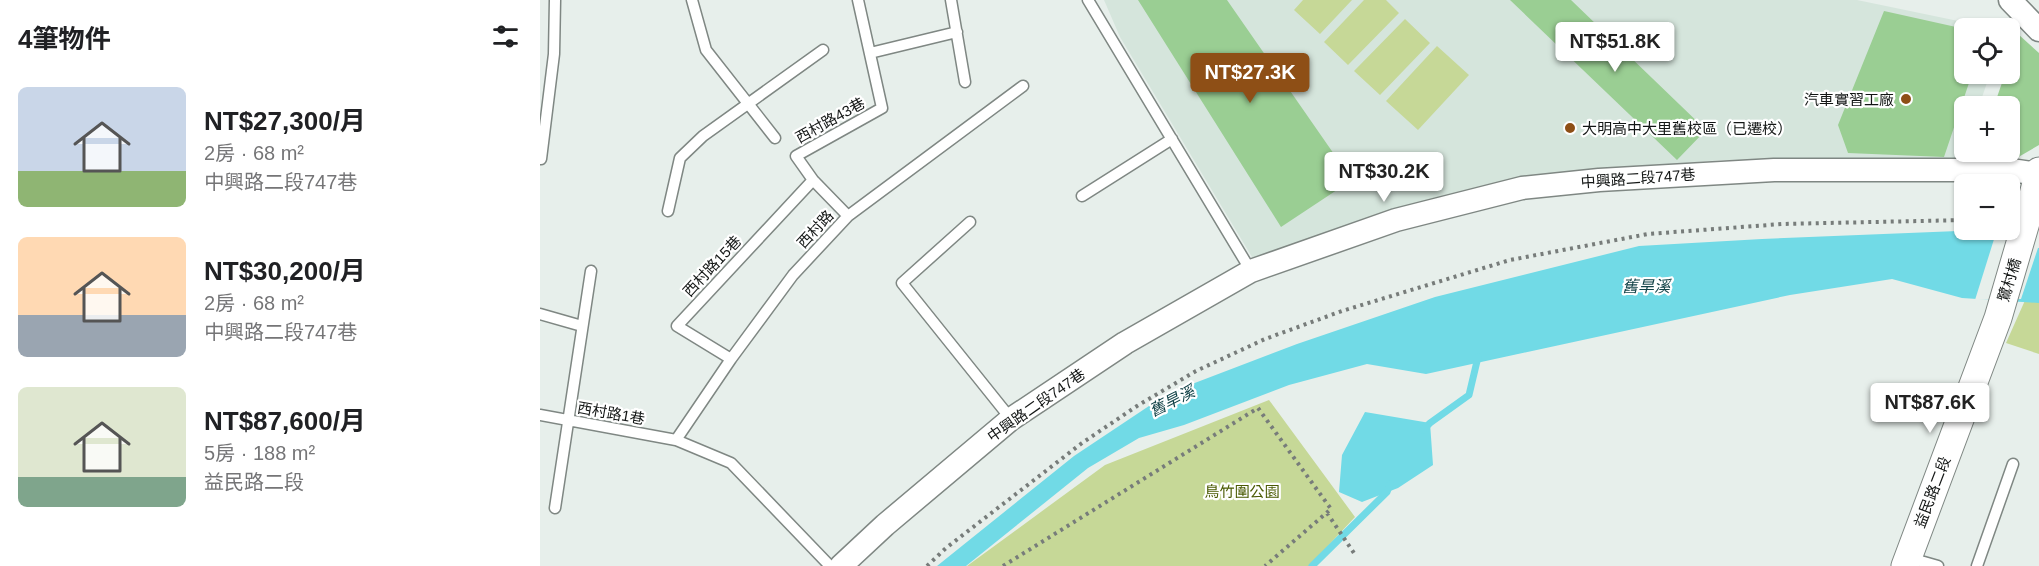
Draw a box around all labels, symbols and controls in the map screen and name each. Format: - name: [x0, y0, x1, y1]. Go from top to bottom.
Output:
- map controls: [1954, 18, 2020, 240]
- button: locate: [1954, 18, 2020, 84]
- icon: filters: [489, 20, 522, 53]
- pin: NT$51.8K: [1553, 22, 1677, 73]
- text: 4筆物件: [18, 24, 110, 54]
- text: NT$51.8K: [1569, 30, 1661, 52]
- pin: NT$27.3K: [1188, 53, 1312, 104]
- text: NT$27.3K: [1204, 61, 1296, 83]
- place label: 汽車實習工廠: [1804, 91, 1894, 108]
- marker: 汽車實習工廠: [1899, 92, 1913, 106]
- street label: 西村路43巷: [792, 94, 868, 146]
- button: +: [1954, 96, 2020, 162]
- text: NT$27,300/月: [204, 106, 366, 136]
- icon: home: [66, 111, 138, 183]
- place label: 大明高中大里舊校區（已遷校）: [1582, 120, 1792, 137]
- marker: 大明高中大里舊校區（已遷校）: [1563, 121, 1577, 135]
- text: 2房 · 68 m²: [204, 142, 304, 164]
- pin: NT$30.2K: [1322, 152, 1446, 203]
- text: NT$30.2K: [1338, 160, 1430, 182]
- street label: 中興路二段747巷: [1580, 166, 1696, 190]
- text: 中興路二段747巷: [204, 171, 357, 193]
- button: −: [1954, 174, 2020, 240]
- street label: 西村路: [793, 207, 837, 251]
- street label: 西村路15巷: [680, 232, 744, 300]
- text: NT$30,200/月: [204, 256, 366, 286]
- street label: 鷺村橋: [1994, 256, 2024, 304]
- icon: home: [66, 261, 138, 333]
- water label: 舊旱溪: [1622, 278, 1672, 295]
- text: 2房 · 68 m²: [204, 292, 304, 314]
- text: 中興路二段747巷: [204, 321, 357, 343]
- street label: 中興路二段747巷: [984, 365, 1088, 445]
- water label: 舊旱溪: [1147, 382, 1199, 419]
- pin: NT$87.6K: [1868, 383, 1992, 434]
- text: NT$87.6K: [1884, 391, 1976, 413]
- street label: 西村路1巷: [576, 399, 646, 427]
- text: NT$87,600/月: [204, 406, 366, 436]
- icon: home: [66, 411, 138, 483]
- text: 5房 · 188 m²: [204, 442, 315, 464]
- street label: 益民路二段: [1911, 454, 1953, 530]
- text: 益民路二段: [204, 471, 304, 493]
- park label: 鳥竹圍公園: [1204, 483, 1280, 500]

